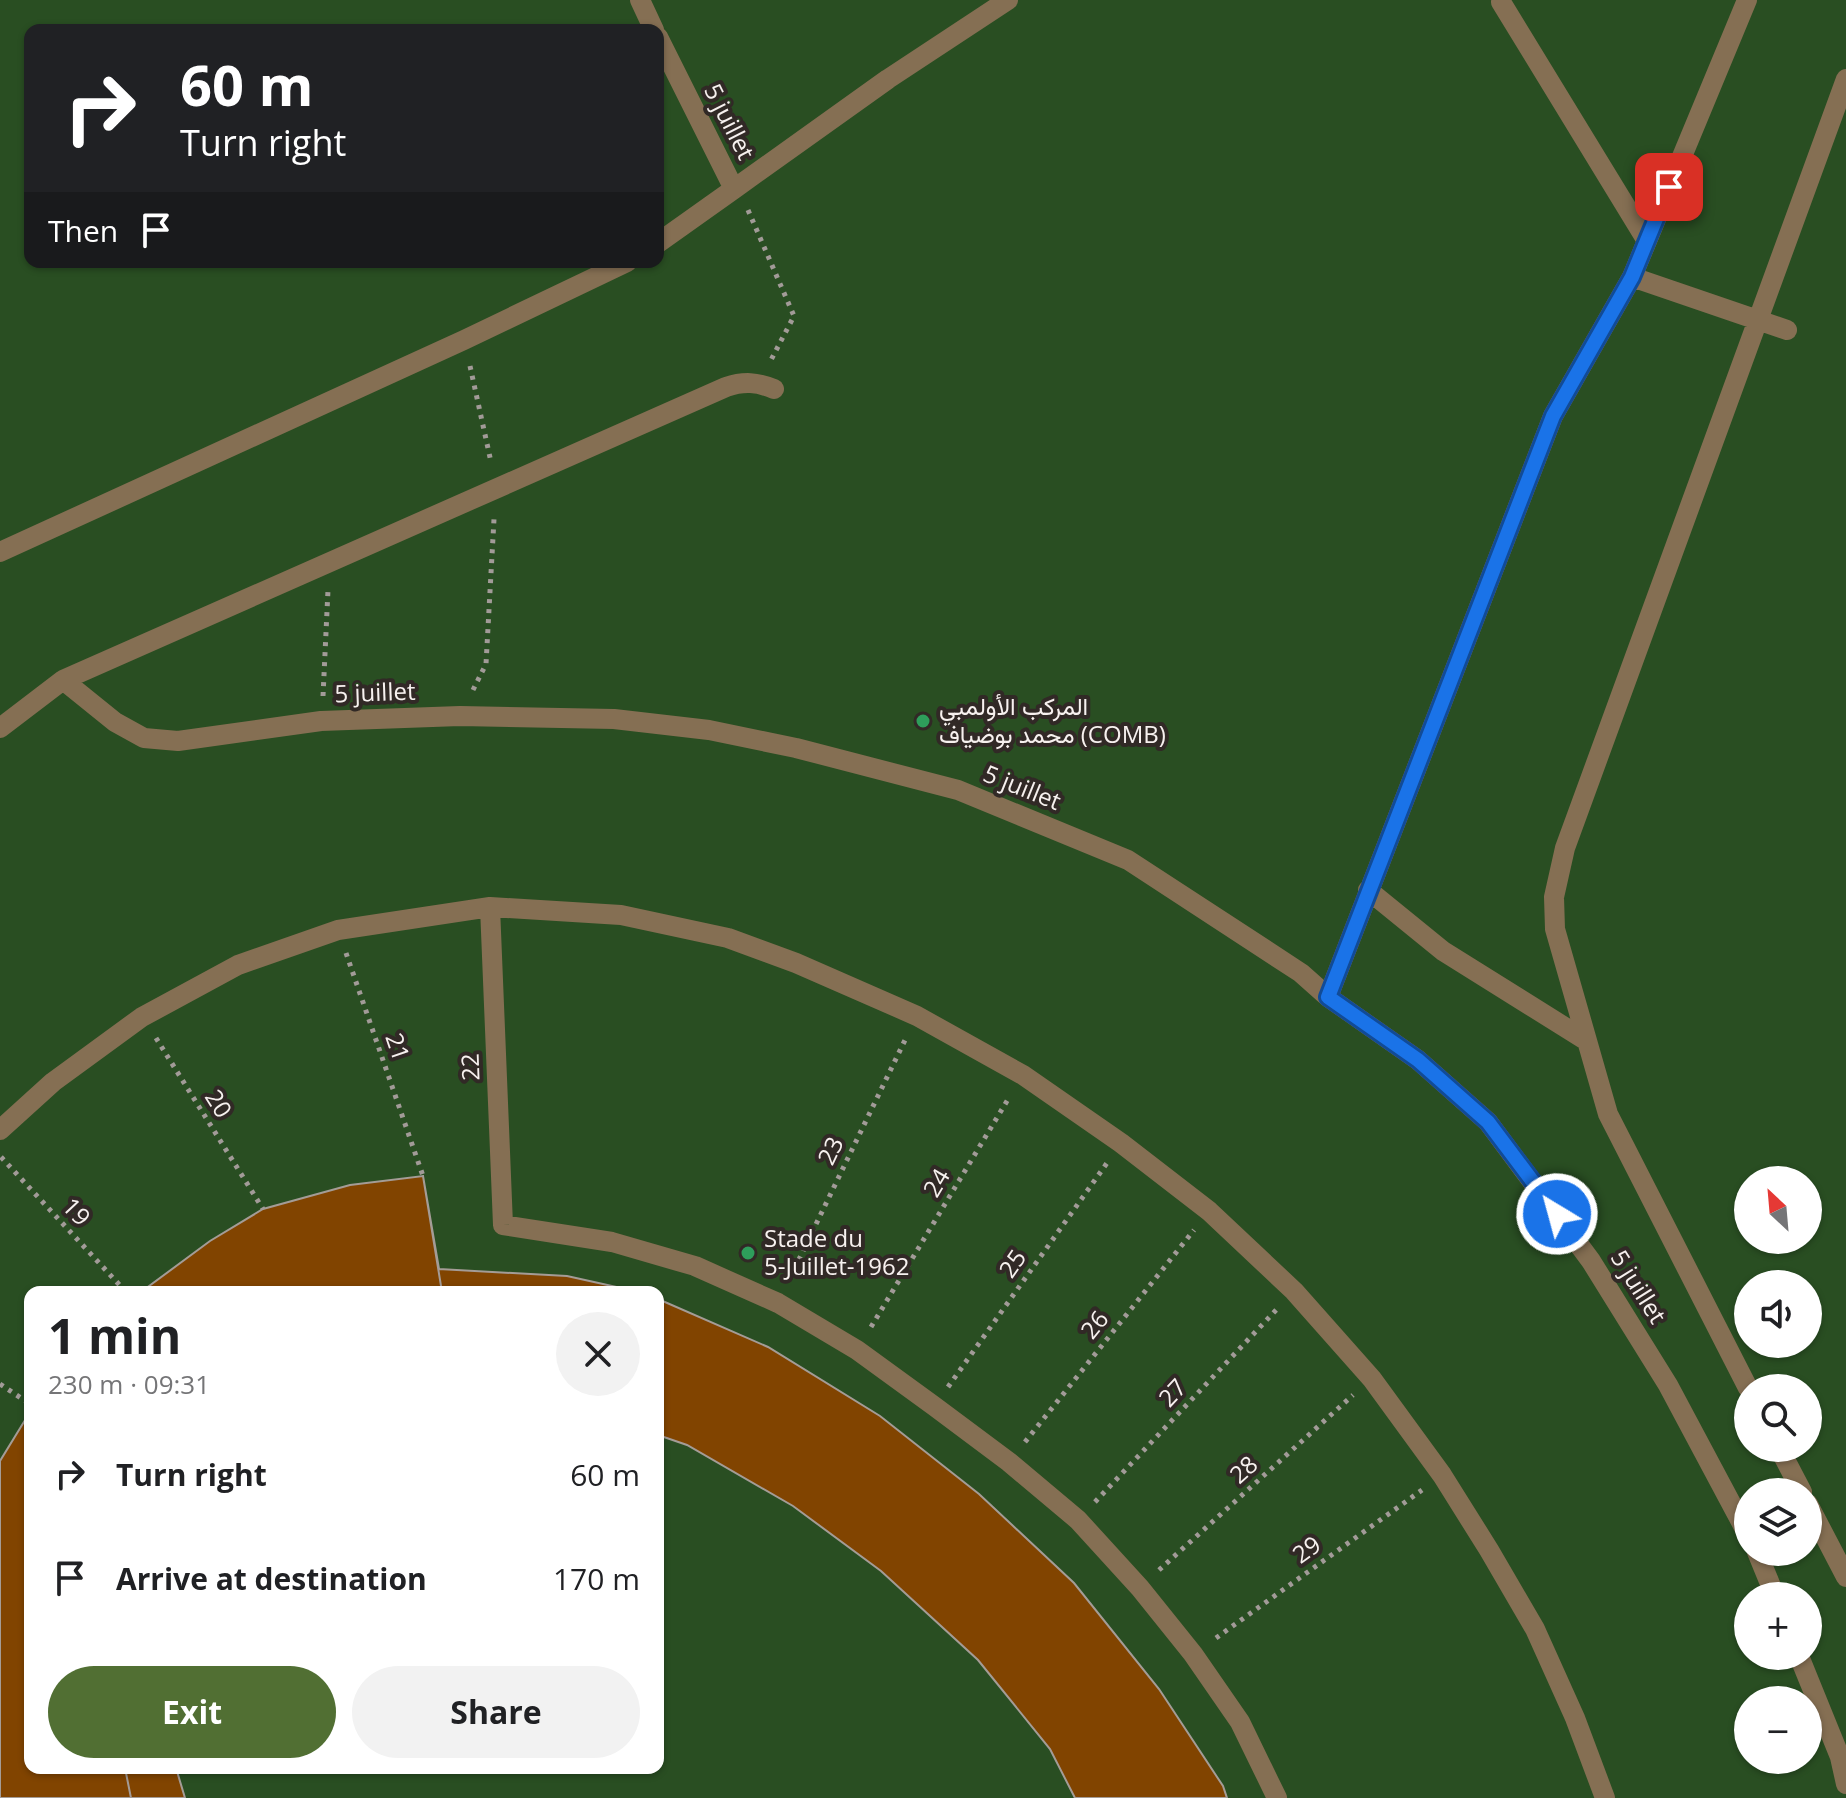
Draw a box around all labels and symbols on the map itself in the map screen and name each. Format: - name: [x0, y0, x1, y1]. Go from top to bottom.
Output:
- street label: 5 juillet: [697, 78, 763, 165]
- pin: [1635, 153, 1703, 221]
- street label: 5 juillet: [334, 674, 416, 709]
- place label: المركب الأولمبي محمد بوضياف (COMB): [939, 689, 1166, 750]
- marker: المركب الأولمبي محمد بوضياف (COMB): [914, 712, 932, 730]
- street label: 5 juillet: [979, 756, 1066, 817]
- street label: 21: [378, 1028, 418, 1065]
- street label: 22: [453, 1053, 486, 1081]
- street label: 20: [198, 1083, 241, 1124]
- street label: 23: [809, 1131, 850, 1170]
- street label: 24: [915, 1162, 957, 1202]
- north arrow: [1734, 1166, 1822, 1254]
- position arrow: [1515, 1172, 1599, 1256]
- street label: 19: [56, 1190, 99, 1232]
- place label: Stade du 5-Juillet-1962: [764, 1221, 909, 1282]
- street label: 25: [990, 1242, 1033, 1284]
- street label: 5 juillet: [1604, 1243, 1675, 1329]
- marker: Stade du 5-Juillet-1962: [739, 1244, 757, 1262]
- street label: 26: [1072, 1303, 1115, 1345]
- street label: 27: [1150, 1371, 1193, 1413]
- street label: 28: [1222, 1447, 1264, 1490]
- street label: 29: [1285, 1527, 1327, 1570]

